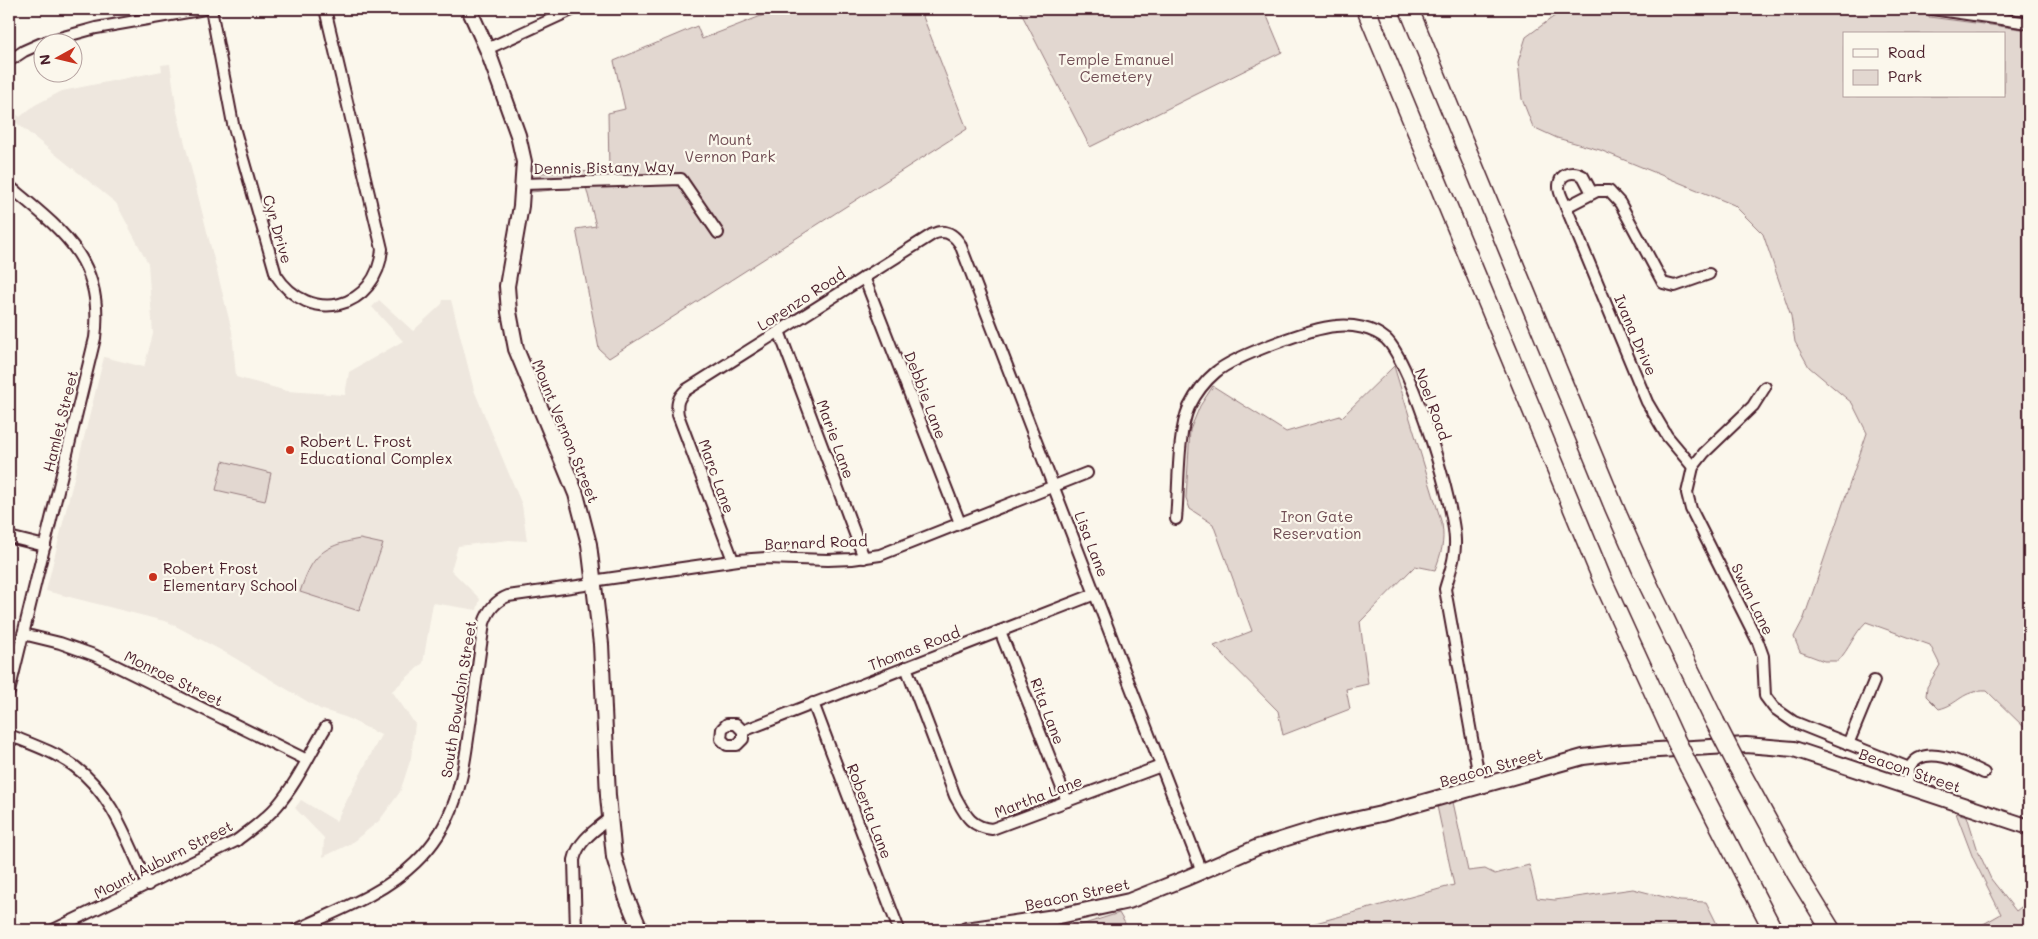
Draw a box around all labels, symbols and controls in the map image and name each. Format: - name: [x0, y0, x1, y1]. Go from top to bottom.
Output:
- north arrow: [32, 32, 82, 82]
- legend: [1843, 32, 2006, 98]
- text: Road: [1888, 42, 1925, 62]
- park label: Temple Emanuel Cemetery: [1058, 49, 1174, 86]
- text: N: [34, 53, 55, 66]
- text: Park: [1888, 66, 1922, 86]
- park label: Mount Vernon Park: [685, 129, 775, 166]
- street label: Dennis Bistany Way: [533, 156, 675, 178]
- street label: Cyr Drive: [259, 192, 297, 266]
- street label: Lorenzo Road: [753, 263, 849, 335]
- street label: Ivana Drive: [1610, 292, 1662, 378]
- street label: Debbie Lane: [900, 348, 952, 442]
- street label: Mount Vernon Street: [528, 356, 604, 506]
- street label: Noel Road: [1411, 365, 1455, 443]
- street label: Hamlet Street: [38, 368, 82, 474]
- street label: Marie Lane: [813, 397, 859, 481]
- place label: Robert L. Frost Educational Complex: [300, 431, 453, 468]
- street label: Marc Lane: [694, 436, 740, 516]
- marker: Robert L. Frost Educational Complex: [284, 444, 296, 456]
- park label: Iron Gate Reservation: [1273, 506, 1361, 543]
- street label: Lisa Lane: [1070, 508, 1114, 580]
- street label: Barnard Road: [764, 530, 868, 554]
- place label: Robert Frost Elementary School: [163, 558, 298, 595]
- street label: Swan Lane: [1727, 560, 1779, 638]
- marker: Robert Frost Elementary School: [147, 571, 159, 583]
- street label: South Bowdoin Street: [436, 619, 480, 779]
- street label: Thomas Road: [865, 621, 963, 675]
- street label: Monroe Street: [121, 645, 227, 711]
- street label: Rita Lane: [1026, 675, 1070, 747]
- street label: Beacon Street: [1437, 743, 1545, 791]
- street label: Beacon Street: [1856, 743, 1964, 797]
- street label: Roberta Lane: [843, 761, 897, 861]
- street label: Martha Lane: [991, 770, 1085, 822]
- street label: Mount Auburn Street: [90, 815, 236, 903]
- street label: Beacon Street: [1023, 873, 1131, 915]

